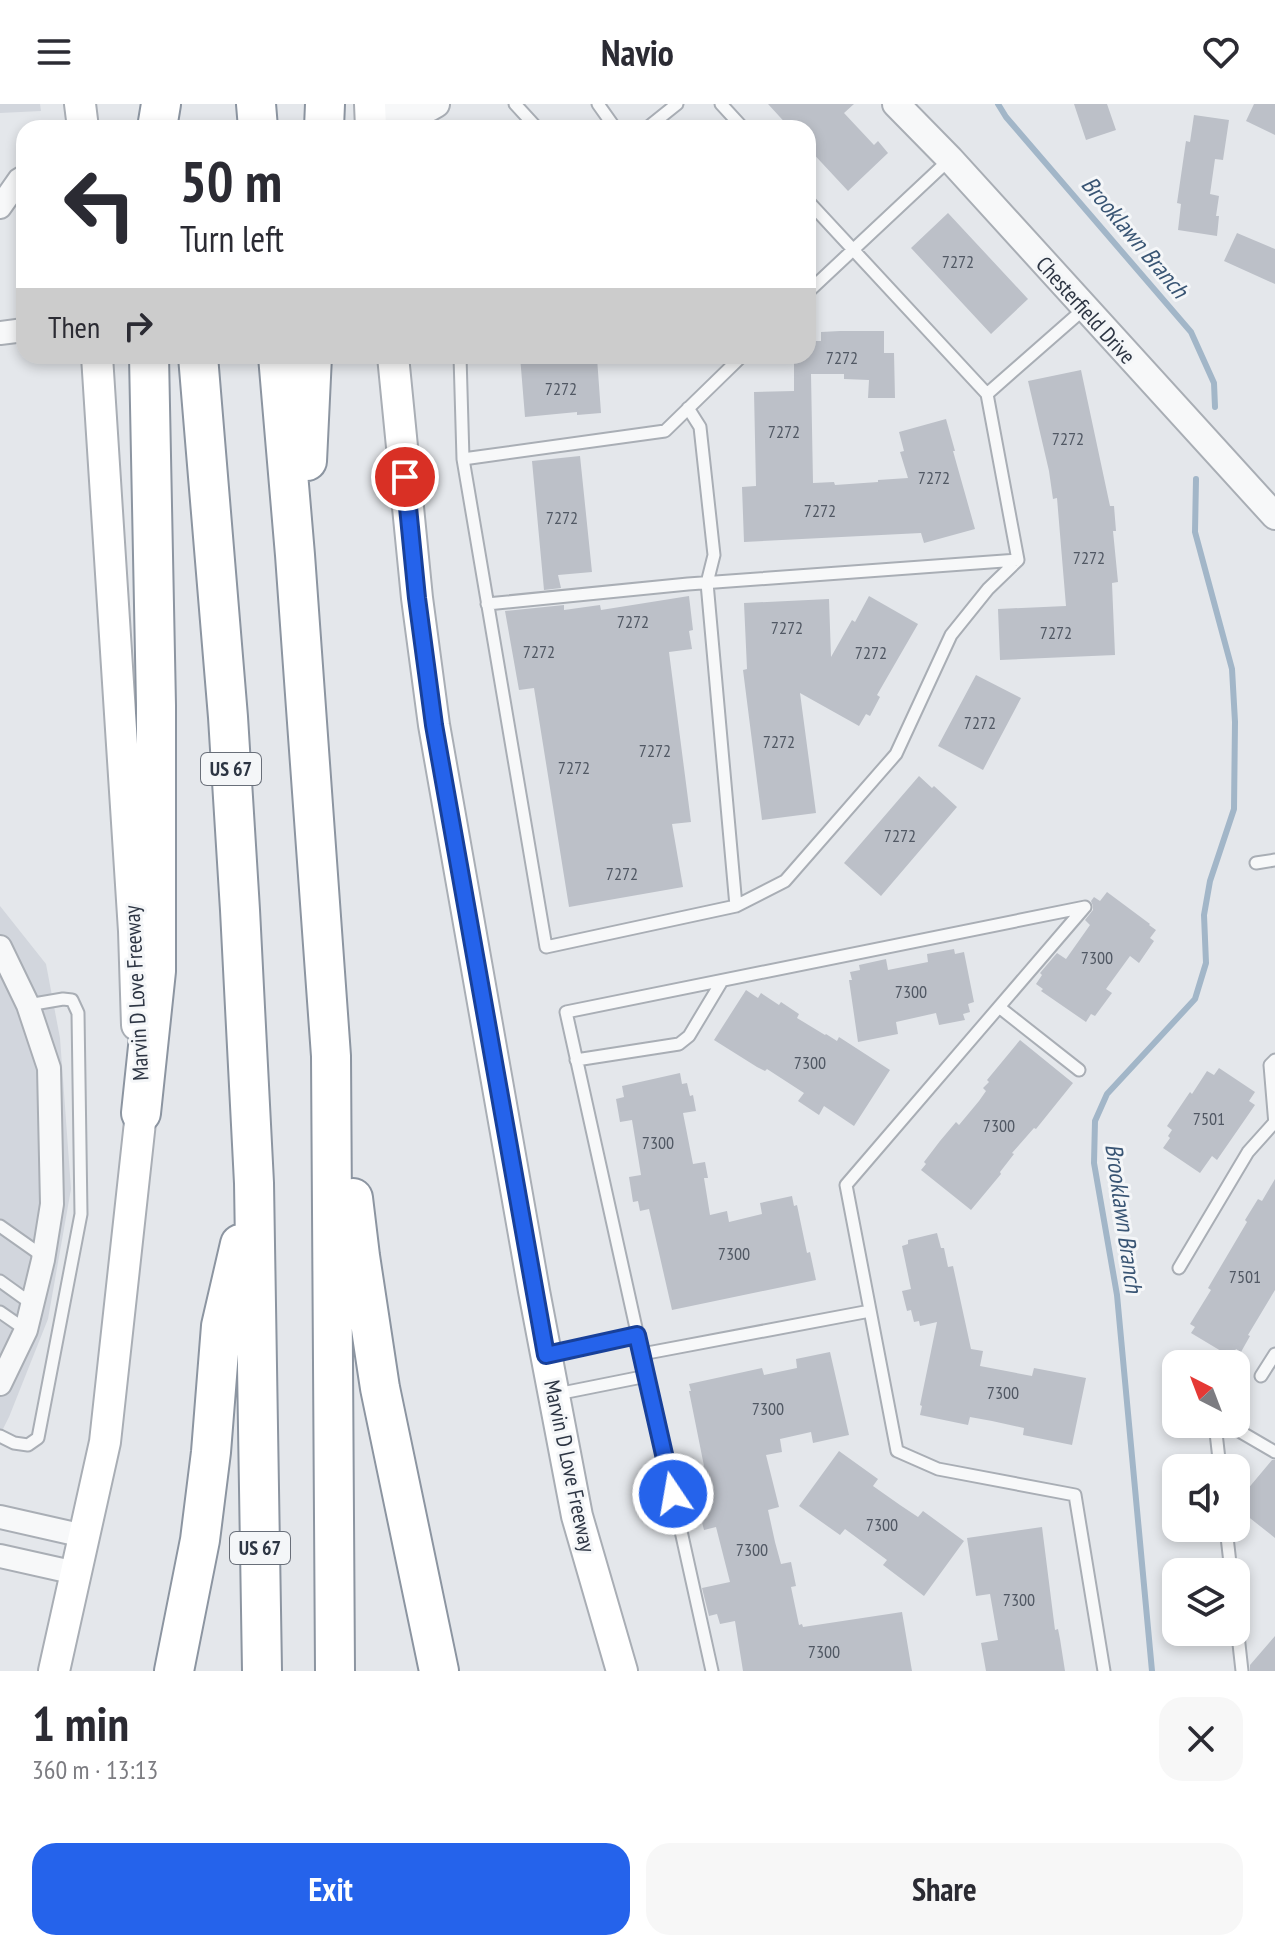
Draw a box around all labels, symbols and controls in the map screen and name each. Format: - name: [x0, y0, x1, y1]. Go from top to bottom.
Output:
- text: Navio: [601, 29, 674, 76]
- icon: menu: [32, 30, 76, 74]
- icon: heart: [1199, 30, 1243, 74]
- text: 50 m: [180, 145, 282, 217]
- icon: left: [48, 152, 152, 256]
- water label: Brooklawn Branch: [1075, 170, 1196, 306]
- text: Turn left: [180, 215, 284, 262]
- house number: 7272: [942, 250, 974, 273]
- street label: Chesterfield Drive: [1030, 250, 1142, 370]
- icon: right: [116, 304, 160, 348]
- text: Then: [48, 307, 100, 346]
- house number: 7272: [826, 346, 858, 369]
- house number: 7272: [545, 377, 577, 400]
- house number: 7272: [768, 420, 800, 443]
- house number: 7272: [1052, 427, 1084, 450]
- pin: [371, 443, 439, 511]
- icon: arrive: [383, 455, 427, 499]
- house number: 7272: [918, 466, 950, 489]
- house number: 7272: [804, 499, 836, 522]
- house number: 7272: [546, 506, 578, 529]
- house number: 7272: [1073, 546, 1105, 569]
- house number: 7272: [617, 610, 649, 633]
- house number: 7272: [771, 616, 803, 639]
- house number: 7272: [1040, 621, 1072, 644]
- house number: 7272: [523, 640, 555, 663]
- house number: 7272: [855, 641, 887, 664]
- house number: 7272: [964, 711, 996, 734]
- house number: 7272: [763, 730, 795, 753]
- house number: 7272: [639, 739, 671, 762]
- road number: US 67: [201, 753, 261, 785]
- house number: 7272: [558, 756, 590, 779]
- house number: 7272: [884, 824, 916, 847]
- house number: 7272: [606, 862, 638, 885]
- street label: Marvin D Love Freeway: [117, 904, 155, 1081]
- house number: 7300: [1081, 946, 1113, 969]
- house number: 7300: [895, 980, 927, 1003]
- house number: 7300: [794, 1051, 826, 1074]
- house number: 7501: [1193, 1107, 1225, 1130]
- house number: 7300: [983, 1114, 1015, 1137]
- house number: 7300: [642, 1131, 674, 1154]
- water label: Brooklawn Branch: [1098, 1142, 1150, 1296]
- house number: 7300: [718, 1242, 750, 1265]
- house number: 7501: [1229, 1265, 1261, 1288]
- north arrow: [1162, 1350, 1250, 1438]
- map controls: [1162, 1350, 1250, 1646]
- street label: Marvin D Love Freeway: [538, 1377, 602, 1555]
- house number: 7300: [987, 1381, 1019, 1404]
- house number: 7300: [752, 1397, 784, 1420]
- position arrow: [631, 1452, 715, 1536]
- button: sound: [1162, 1454, 1250, 1542]
- house number: 7300: [866, 1513, 898, 1536]
- road number: US 67: [230, 1532, 290, 1564]
- house number: 7300: [736, 1538, 768, 1561]
- button: layers: [1162, 1558, 1250, 1646]
- house number: 7300: [1003, 1588, 1035, 1611]
- house number: 7300: [808, 1640, 840, 1663]
- text: 1 min: [32, 1692, 129, 1754]
- button: close: [1159, 1697, 1243, 1781]
- text: 360 m · 13:13: [32, 1753, 158, 1786]
- button: Exit: [32, 1843, 630, 1935]
- button: Share: [646, 1843, 1243, 1935]

